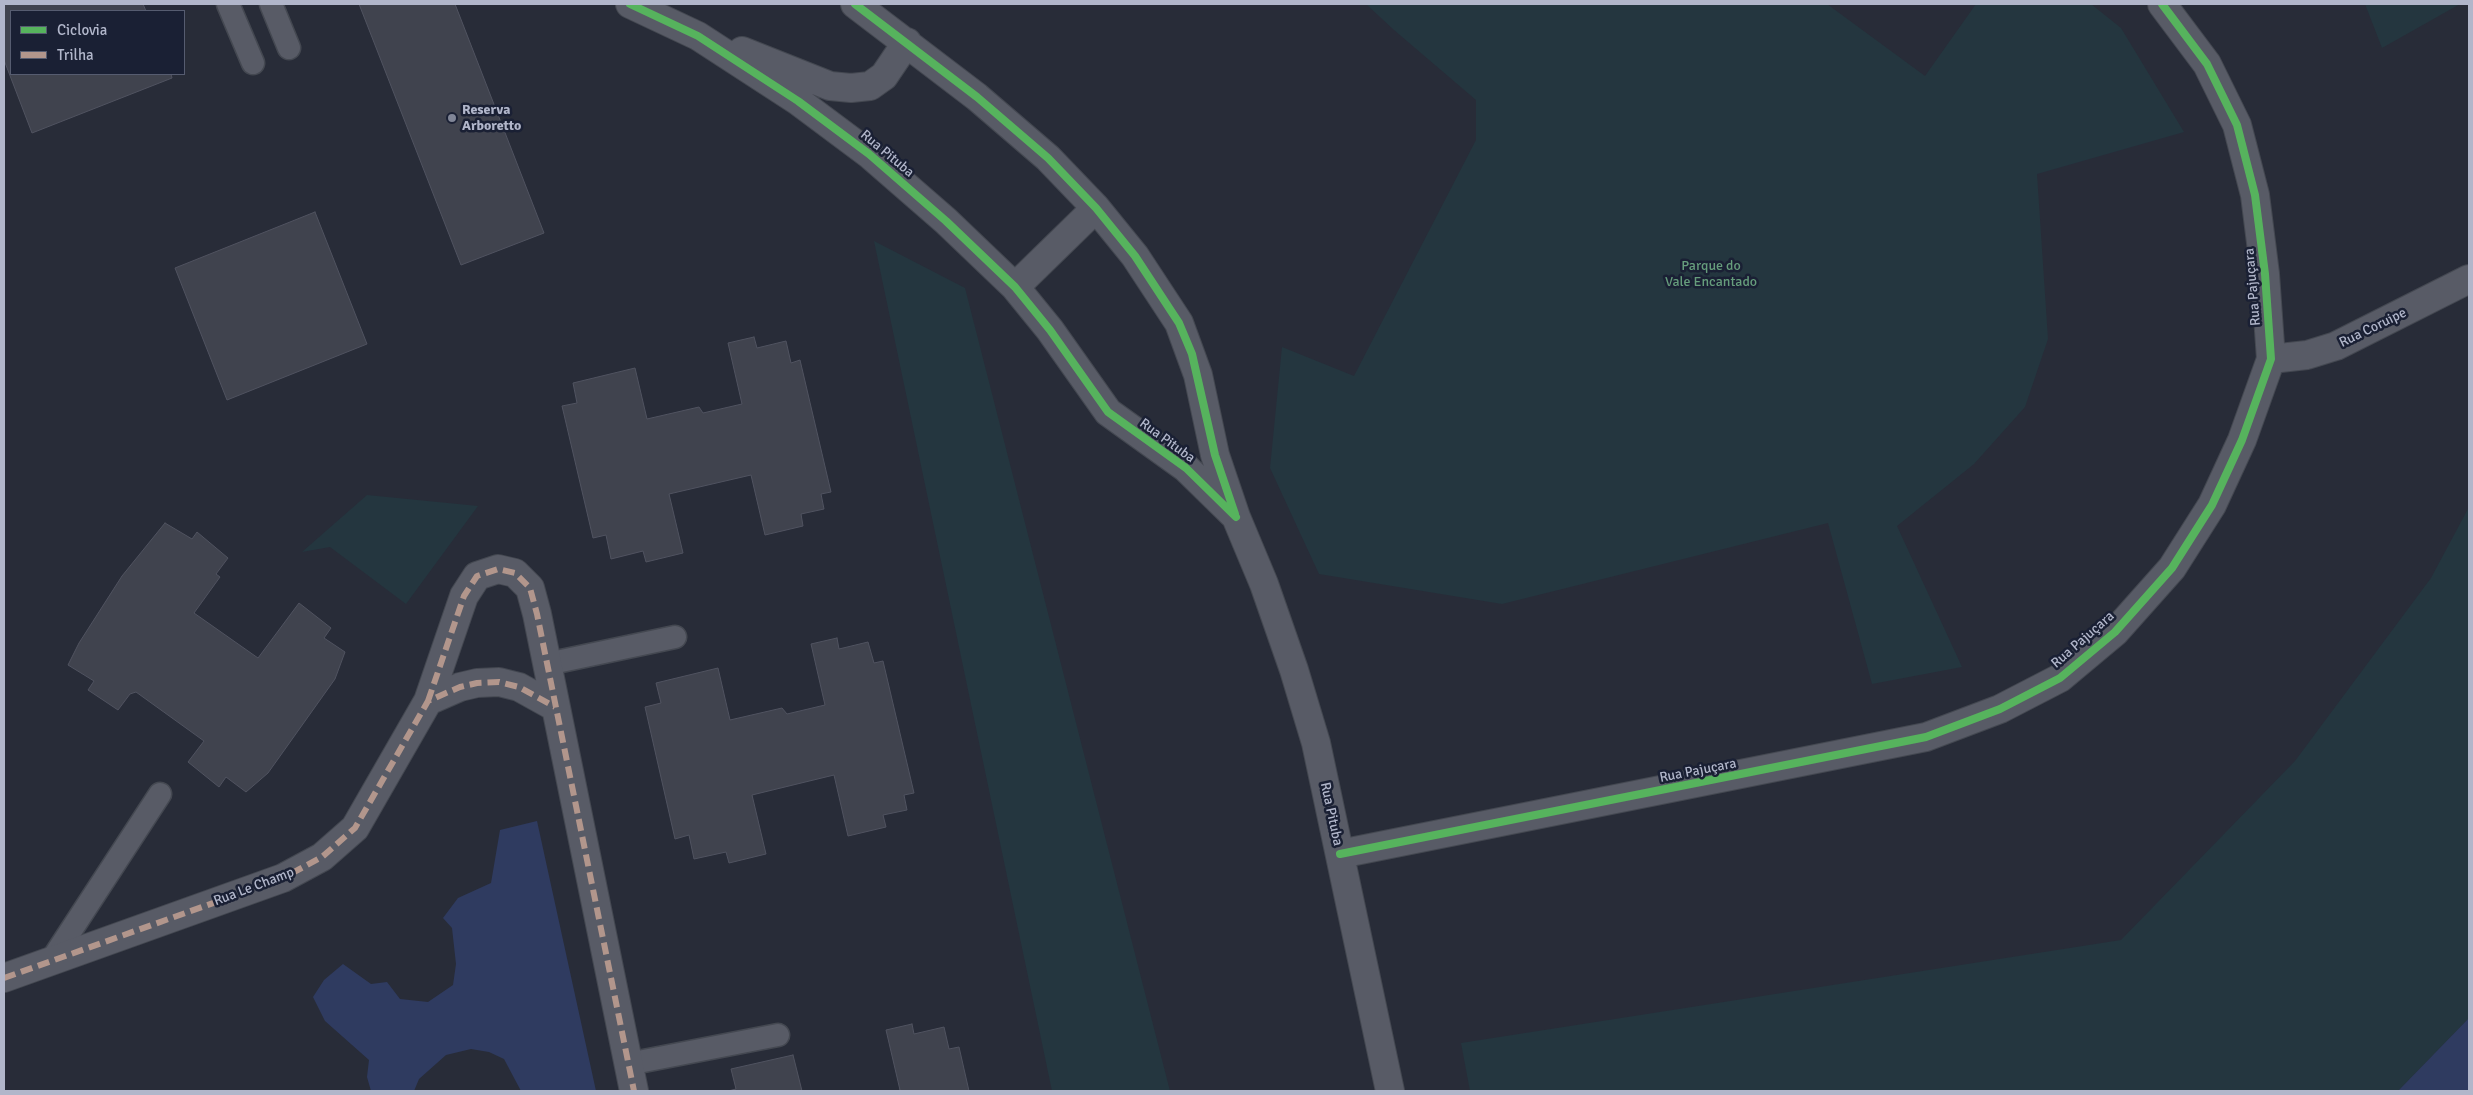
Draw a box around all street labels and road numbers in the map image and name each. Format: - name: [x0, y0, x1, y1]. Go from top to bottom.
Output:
- street label: Rua Pituba: [857, 127, 917, 181]
- street label: Rua Pajuçara: [2241, 247, 2265, 327]
- street label: Rua Coruipe: [2337, 305, 2409, 351]
- street label: Rua Pituba: [1136, 415, 1198, 467]
- street label: Rua Pajuçara: [2048, 608, 2118, 672]
- street label: Rua Pajuçara: [1658, 755, 1738, 787]
- street label: Rua Pituba: [1316, 781, 1346, 847]
- street label: Rua Le Champ: [211, 864, 297, 910]

